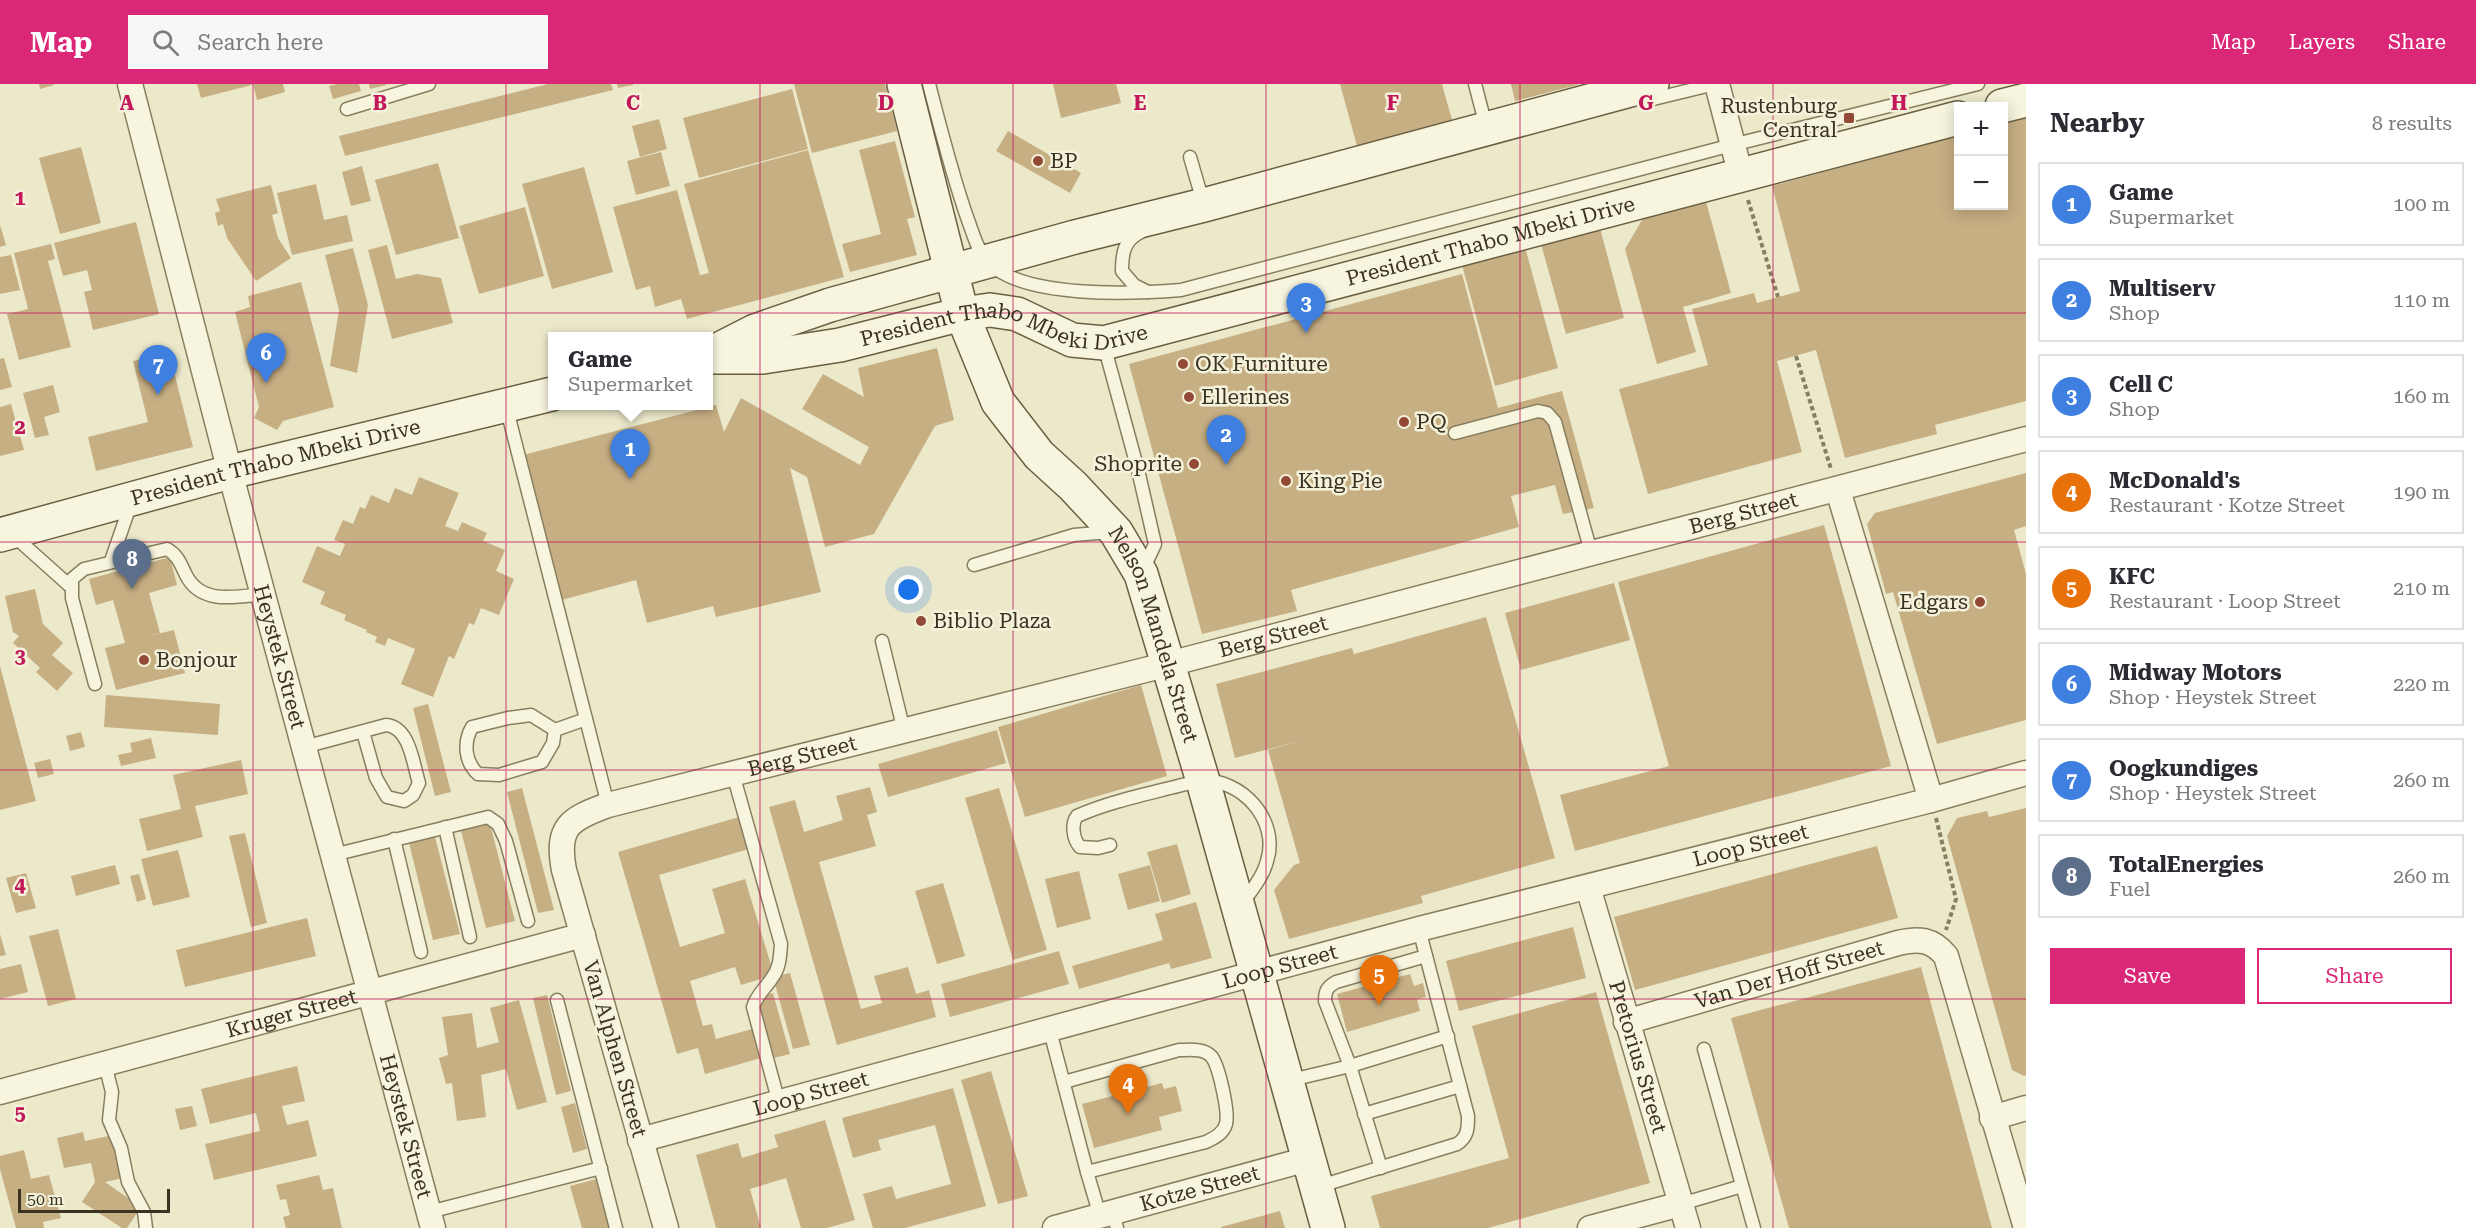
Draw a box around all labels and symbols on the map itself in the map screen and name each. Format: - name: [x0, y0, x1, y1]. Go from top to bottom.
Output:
- text: A: [120, 91, 135, 115]
- text: B: [373, 91, 387, 115]
- text: C: [626, 91, 640, 115]
- text: D: [878, 91, 894, 115]
- text: E: [1134, 91, 1147, 115]
- text: F: [1387, 91, 1399, 115]
- text: G: [1638, 91, 1654, 115]
- text: H: [1891, 91, 1907, 115]
- place label: Rustenburg Central: [1720, 94, 1837, 142]
- marker: Rustenburg Central: [1842, 111, 1856, 125]
- place label: BP: [1050, 149, 1078, 173]
- marker: BP: [1031, 154, 1045, 168]
- text: 1: [14, 186, 26, 210]
- street label: President Thabo Mbeki Drive: [1343, 192, 1638, 291]
- pin: 3: [1286, 284, 1326, 333]
- street label: President Thabo Mbeki Drive: [858, 298, 1150, 356]
- pin: 6: [246, 334, 286, 383]
- pin: 7: [138, 346, 178, 395]
- place label: OK Furniture: [1195, 352, 1328, 376]
- marker: OK Furniture: [1176, 357, 1190, 371]
- place label: Ellerines: [1201, 385, 1289, 409]
- marker: Ellerines: [1182, 390, 1196, 404]
- place label: PQ: [1416, 410, 1447, 434]
- street label: President Thabo Mbeki Drive: [128, 414, 423, 511]
- text: 2: [14, 415, 26, 439]
- marker: PQ: [1397, 415, 1411, 429]
- pin: 2: [1206, 416, 1246, 465]
- pin: 1: [610, 430, 650, 479]
- place label: Shoprite: [1094, 452, 1182, 476]
- marker: Shoprite: [1187, 457, 1201, 471]
- place label: King Pie: [1298, 469, 1383, 493]
- marker: King Pie: [1279, 474, 1293, 488]
- street label: Berg Street: [1686, 487, 1800, 539]
- street label: Nelson Mandela Street: [1103, 522, 1203, 746]
- pin: 8: [112, 540, 152, 589]
- your location: [894, 575, 923, 604]
- street label: Heystek Street: [249, 582, 311, 732]
- place label: Edgars: [1899, 590, 1968, 614]
- marker: Edgars: [1973, 595, 1987, 609]
- place label: Biblio Plaza: [933, 609, 1052, 633]
- street label: Berg Street: [1216, 611, 1330, 662]
- marker: Biblio Plaza: [914, 614, 928, 628]
- text: 3: [14, 644, 26, 668]
- place label: Bonjour: [156, 648, 238, 672]
- marker: Bonjour: [137, 653, 151, 667]
- street label: Berg Street: [745, 731, 859, 781]
- street label: Loop Street: [1690, 819, 1811, 872]
- text: 4: [14, 873, 26, 897]
- street label: Van Der Hoff Street: [1692, 936, 1887, 1013]
- street label: Loop Street: [1220, 940, 1340, 994]
- pin: 5: [1360, 956, 1398, 1005]
- street label: Van Alphen Street: [578, 958, 652, 1140]
- street label: Pretorius Street: [1604, 978, 1672, 1136]
- street label: Kruger Street: [224, 984, 360, 1043]
- street label: Heystek Street: [375, 1051, 437, 1201]
- pin: 4: [1108, 1064, 1148, 1114]
- street label: Loop Street: [751, 1067, 871, 1121]
- text: 5: [14, 1101, 26, 1125]
- street label: Kotze Street: [1137, 1161, 1262, 1216]
- scale bar: [18, 1186, 170, 1214]

